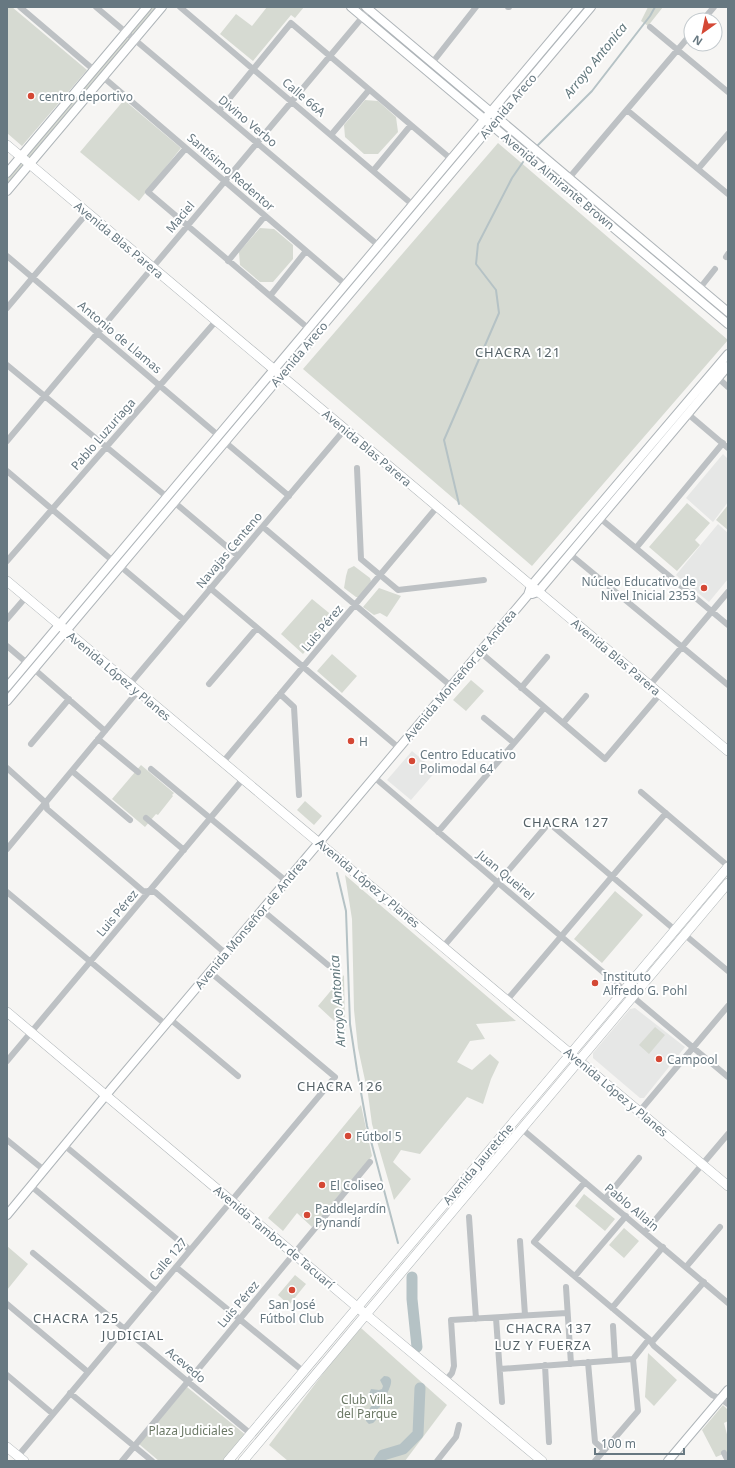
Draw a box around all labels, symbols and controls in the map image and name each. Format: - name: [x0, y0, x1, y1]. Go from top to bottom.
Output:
- north arrow: [683, 12, 723, 52]
- water label: Arroyo Antonica: [558, 18, 631, 102]
- text: N: [689, 32, 705, 50]
- street label: Avenida Areco: [476, 70, 540, 142]
- street label: Calle 66A: [279, 74, 330, 120]
- place label: centro deportivo: [39, 88, 133, 105]
- marker: centro deportivo: [26, 91, 36, 101]
- street label: Divino Verbo: [215, 91, 281, 151]
- street label: Santísimo Redentor: [184, 129, 278, 215]
- street label: Avenida Almirante Brown: [498, 129, 618, 233]
- street label: Avenida Blas Parera: [71, 198, 167, 282]
- street label: Maciel: [162, 198, 198, 236]
- street label: Antonio de Llamas: [74, 297, 166, 377]
- street label: Avenida Areco: [267, 318, 331, 390]
- district label: CHACRA 121: [475, 343, 561, 361]
- street label: Pablo Luzuriaga: [67, 394, 139, 474]
- street label: Avenida Blas Parera: [319, 406, 415, 490]
- street label: Navajas Centeno: [192, 508, 266, 592]
- place label: Núcleo Educativo de Nivel Inicial 2353: [581, 573, 696, 604]
- marker: Núcleo Educativo de Nivel Inicial 2353: [699, 583, 709, 593]
- street label: Luis Pérez: [297, 601, 347, 655]
- street label: Avenida Monseñor de Andrea: [400, 606, 520, 744]
- street label: Avenida Blas Parera: [568, 615, 664, 699]
- street label: Avenida López y Planes: [63, 627, 175, 725]
- place label: H: [359, 733, 368, 750]
- marker: H: [346, 736, 356, 746]
- place label: Centro Educativo Polimodal 64: [420, 746, 516, 777]
- marker: Centro Educativo Polimodal 64: [407, 756, 417, 766]
- district label: CHACRA 127: [523, 813, 609, 831]
- street label: Avenida López y Planes: [312, 834, 424, 932]
- street label: Juan Queirel: [473, 846, 538, 904]
- street label: Avenida Monseñor de Andrea: [191, 854, 311, 992]
- street label: Luis Pérez: [92, 886, 142, 940]
- water label: Arroyo Antonica: [325, 954, 349, 1048]
- place label: Instituto Alfredo G. Pohl: [603, 968, 687, 999]
- marker: Instituto Alfredo G. Pohl: [590, 978, 600, 988]
- street label: Avenida López y Planes: [560, 1043, 672, 1141]
- place label: Campool: [667, 1051, 718, 1068]
- marker: Campool: [654, 1054, 664, 1064]
- district label: CHACRA 126: [297, 1077, 383, 1095]
- street label: Avenida Jauretche: [439, 1120, 517, 1208]
- place label: Fútbol 5: [356, 1128, 402, 1145]
- marker: Fútbol 5: [343, 1131, 353, 1141]
- place label: El Coliseo: [330, 1177, 384, 1194]
- street label: Pablo Allain: [601, 1179, 663, 1235]
- marker: El Coliseo: [317, 1180, 327, 1190]
- street label: Avenida Tambor de Tacuarí: [210, 1182, 338, 1293]
- place label: PaddleJardín Pynandí: [315, 1200, 386, 1231]
- marker: PaddleJardín Pynandí: [302, 1210, 312, 1220]
- street label: Calle 127: [145, 1234, 191, 1284]
- street label: Luis Pérez: [213, 1277, 263, 1331]
- marker: San José Fútbol Club: [287, 1285, 297, 1295]
- place label: San José Fútbol Club: [260, 1296, 324, 1327]
- district label: CHACRA 125: [33, 1309, 119, 1327]
- district label: CHACRA 137: [506, 1319, 592, 1337]
- district label: JUDICIAL: [100, 1326, 164, 1344]
- district label: LUZ Y FUERZA: [494, 1336, 592, 1354]
- street label: Acevedo: [162, 1343, 210, 1387]
- park label: Club Villa del Parque: [337, 1391, 398, 1422]
- park label: Plaza Judiciales: [149, 1422, 234, 1439]
- scale bar: [595, 1430, 684, 1456]
- text: 100 m: [601, 1435, 636, 1452]

